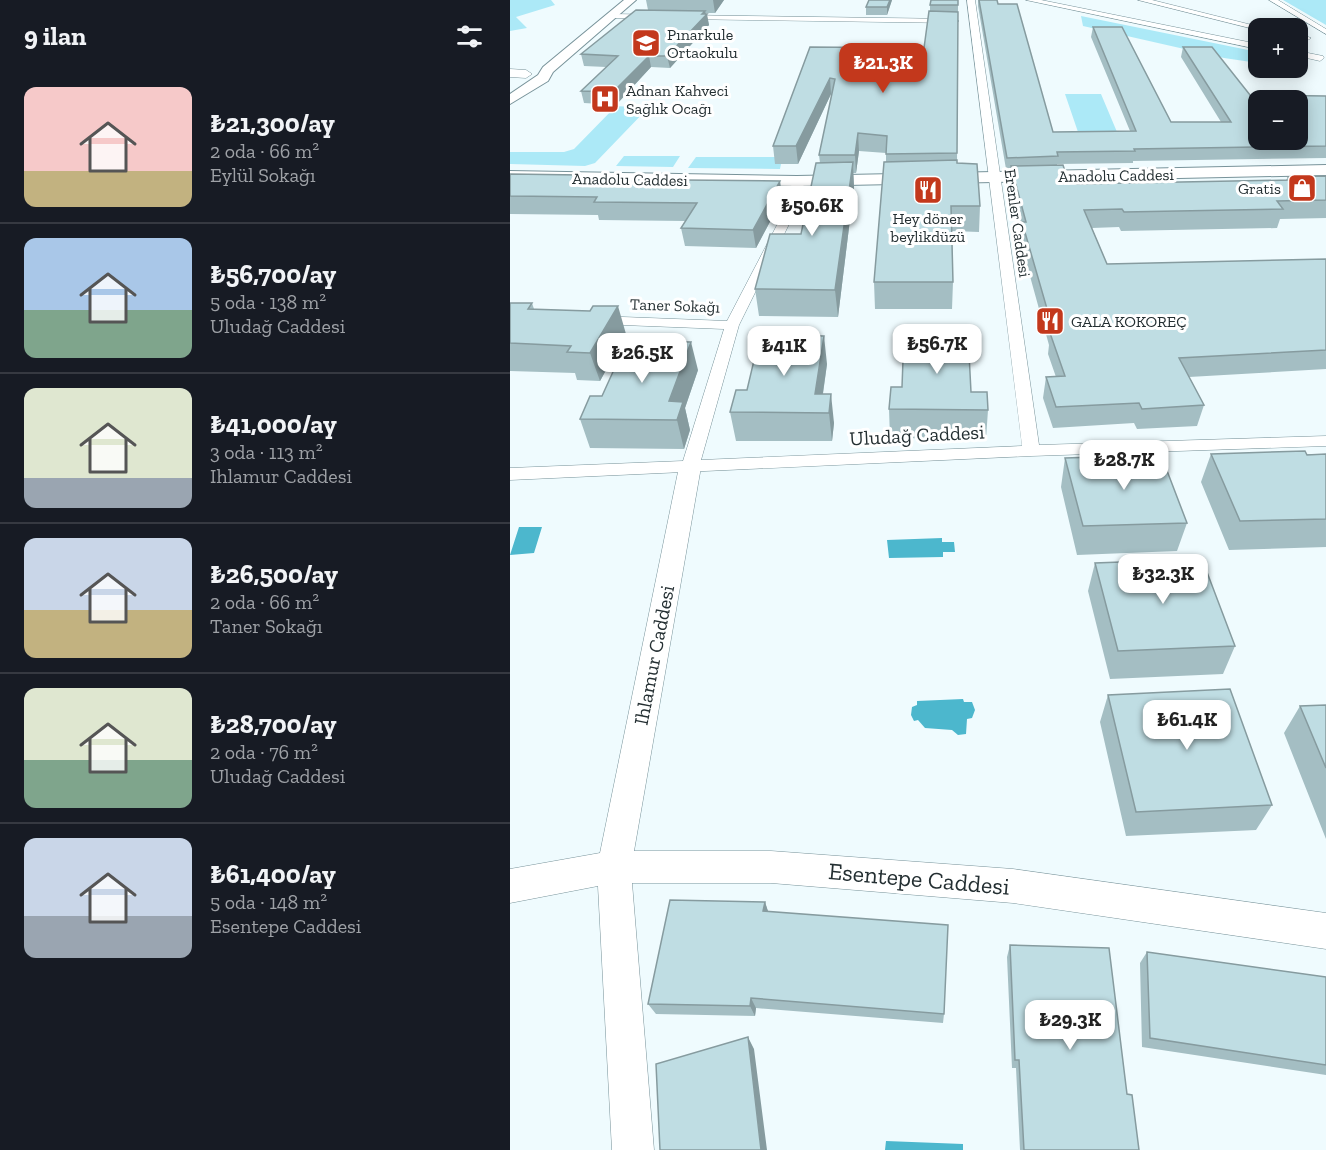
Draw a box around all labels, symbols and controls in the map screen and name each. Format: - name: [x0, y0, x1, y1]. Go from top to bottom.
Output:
- map controls: [1248, 18, 1308, 150]
- button: +: [1248, 18, 1308, 78]
- text: 9 ilan: [24, 20, 87, 52]
- icon: filters: [453, 20, 486, 53]
- place label: Pınarkule Ortaokulu: [667, 25, 738, 62]
- school or university icon: Pınarkule Ortaokulu: [630, 27, 662, 59]
- pin: ₺21.3K: [834, 43, 932, 94]
- text: ₺21.3K: [853, 50, 913, 74]
- place label: Adnan Kahveci Sağlık Ocağı: [626, 81, 729, 118]
- hospital icon: Adnan Kahveci Sağlık Ocağı: [589, 83, 621, 115]
- button: −: [1248, 90, 1308, 150]
- text: ₺21,300/ay: [210, 107, 335, 139]
- icon: home: [72, 111, 144, 183]
- text: 2 oda · 66 m²: [210, 139, 319, 163]
- text: Eylül Sokağı: [210, 163, 316, 187]
- street label: Anadolu Caddesi: [1058, 165, 1175, 186]
- street label: Erenler Caddesi: [1000, 168, 1035, 279]
- street label: Anadolu Caddesi: [572, 169, 689, 190]
- shop icon: Gratis: [1286, 172, 1318, 204]
- restaurant icon: Hey döner beylikdüzü: [912, 174, 944, 206]
- place label: Gratis: [1238, 179, 1281, 198]
- pin: ₺50.6K: [763, 186, 861, 237]
- text: ₺50.6K: [781, 193, 843, 217]
- place label: Hey döner beylikdüzü: [890, 209, 965, 246]
- text: ₺56,700/ay: [210, 258, 336, 290]
- icon: home: [72, 262, 144, 334]
- text: 5 oda · 138 m²: [210, 290, 326, 314]
- street label: Taner Sokağı: [630, 294, 721, 317]
- restaurant icon: GALA KOKOREÇ: [1034, 305, 1066, 337]
- place label: GALA KOKOREÇ: [1071, 312, 1187, 331]
- text: Uludağ Caddesi: [210, 314, 345, 338]
- pin: ₺56.7K: [888, 324, 986, 375]
- pin: ₺41K: [748, 326, 820, 377]
- text: ₺56.7K: [907, 331, 967, 355]
- pin: ₺26.5K: [593, 333, 691, 384]
- text: ₺41K: [761, 333, 807, 357]
- text: ₺26.5K: [611, 340, 673, 364]
- text: ₺41,000/ay: [210, 408, 337, 440]
- icon: home: [72, 412, 144, 484]
- street label: Uludağ Caddesi: [849, 419, 986, 451]
- text: 3 oda · 113 m²: [210, 440, 323, 464]
- pin: ₺28.7K: [1075, 440, 1173, 491]
- text: ₺28.7K: [1093, 447, 1155, 471]
- text: Ihlamur Caddesi: [210, 464, 352, 488]
- pin: ₺32.3K: [1114, 554, 1212, 605]
- text: ₺26,500/ay: [210, 558, 338, 590]
- text: ₺32.3K: [1132, 561, 1194, 585]
- icon: home: [72, 562, 144, 634]
- street label: Ihlamur Caddesi: [629, 583, 679, 727]
- text: 2 oda · 66 m²: [210, 590, 319, 614]
- text: Taner Sokağı: [210, 614, 323, 638]
- pin: ₺61.4K: [1138, 700, 1236, 751]
- text: ₺61.4K: [1157, 707, 1217, 731]
- text: ₺28,700/ay: [210, 708, 337, 740]
- icon: home: [72, 712, 144, 784]
- text: 2 oda · 76 m²: [210, 740, 318, 764]
- text: Uludağ Caddesi: [210, 764, 345, 788]
- street label: Esentepe Caddesi: [827, 856, 1011, 901]
- text: ₺61,400/ay: [210, 858, 336, 890]
- icon: home: [72, 862, 144, 934]
- text: 5 oda · 148 m²: [210, 890, 327, 914]
- text: Esentepe Caddesi: [210, 914, 361, 938]
- pin: ₺29.3K: [1021, 1000, 1119, 1051]
- text: ₺29.3K: [1039, 1007, 1101, 1031]

